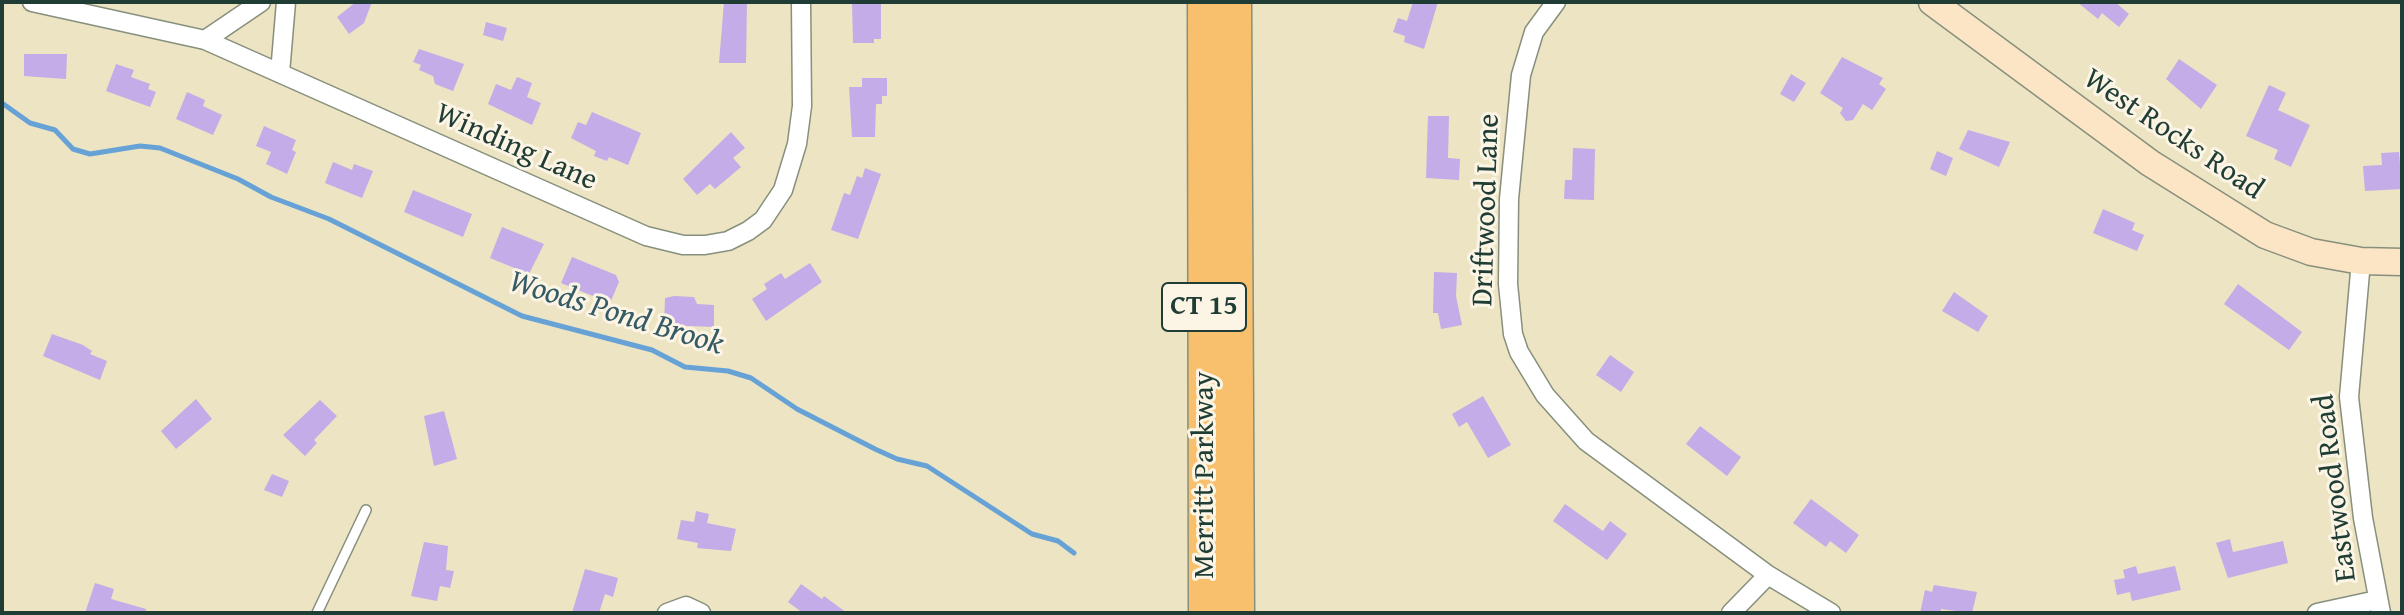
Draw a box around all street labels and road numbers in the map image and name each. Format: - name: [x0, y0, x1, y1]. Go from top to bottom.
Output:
- street label: West Rocks Road: [2076, 62, 2270, 208]
- street label: Winding Lane: [430, 96, 602, 200]
- street label: Driftwood Lane: [1466, 113, 1508, 307]
- road number: CT 15: [1162, 283, 1246, 331]
- street label: Merritt Parkway: [1187, 371, 1223, 579]
- street label: Eastwood Road: [2307, 392, 2365, 584]

